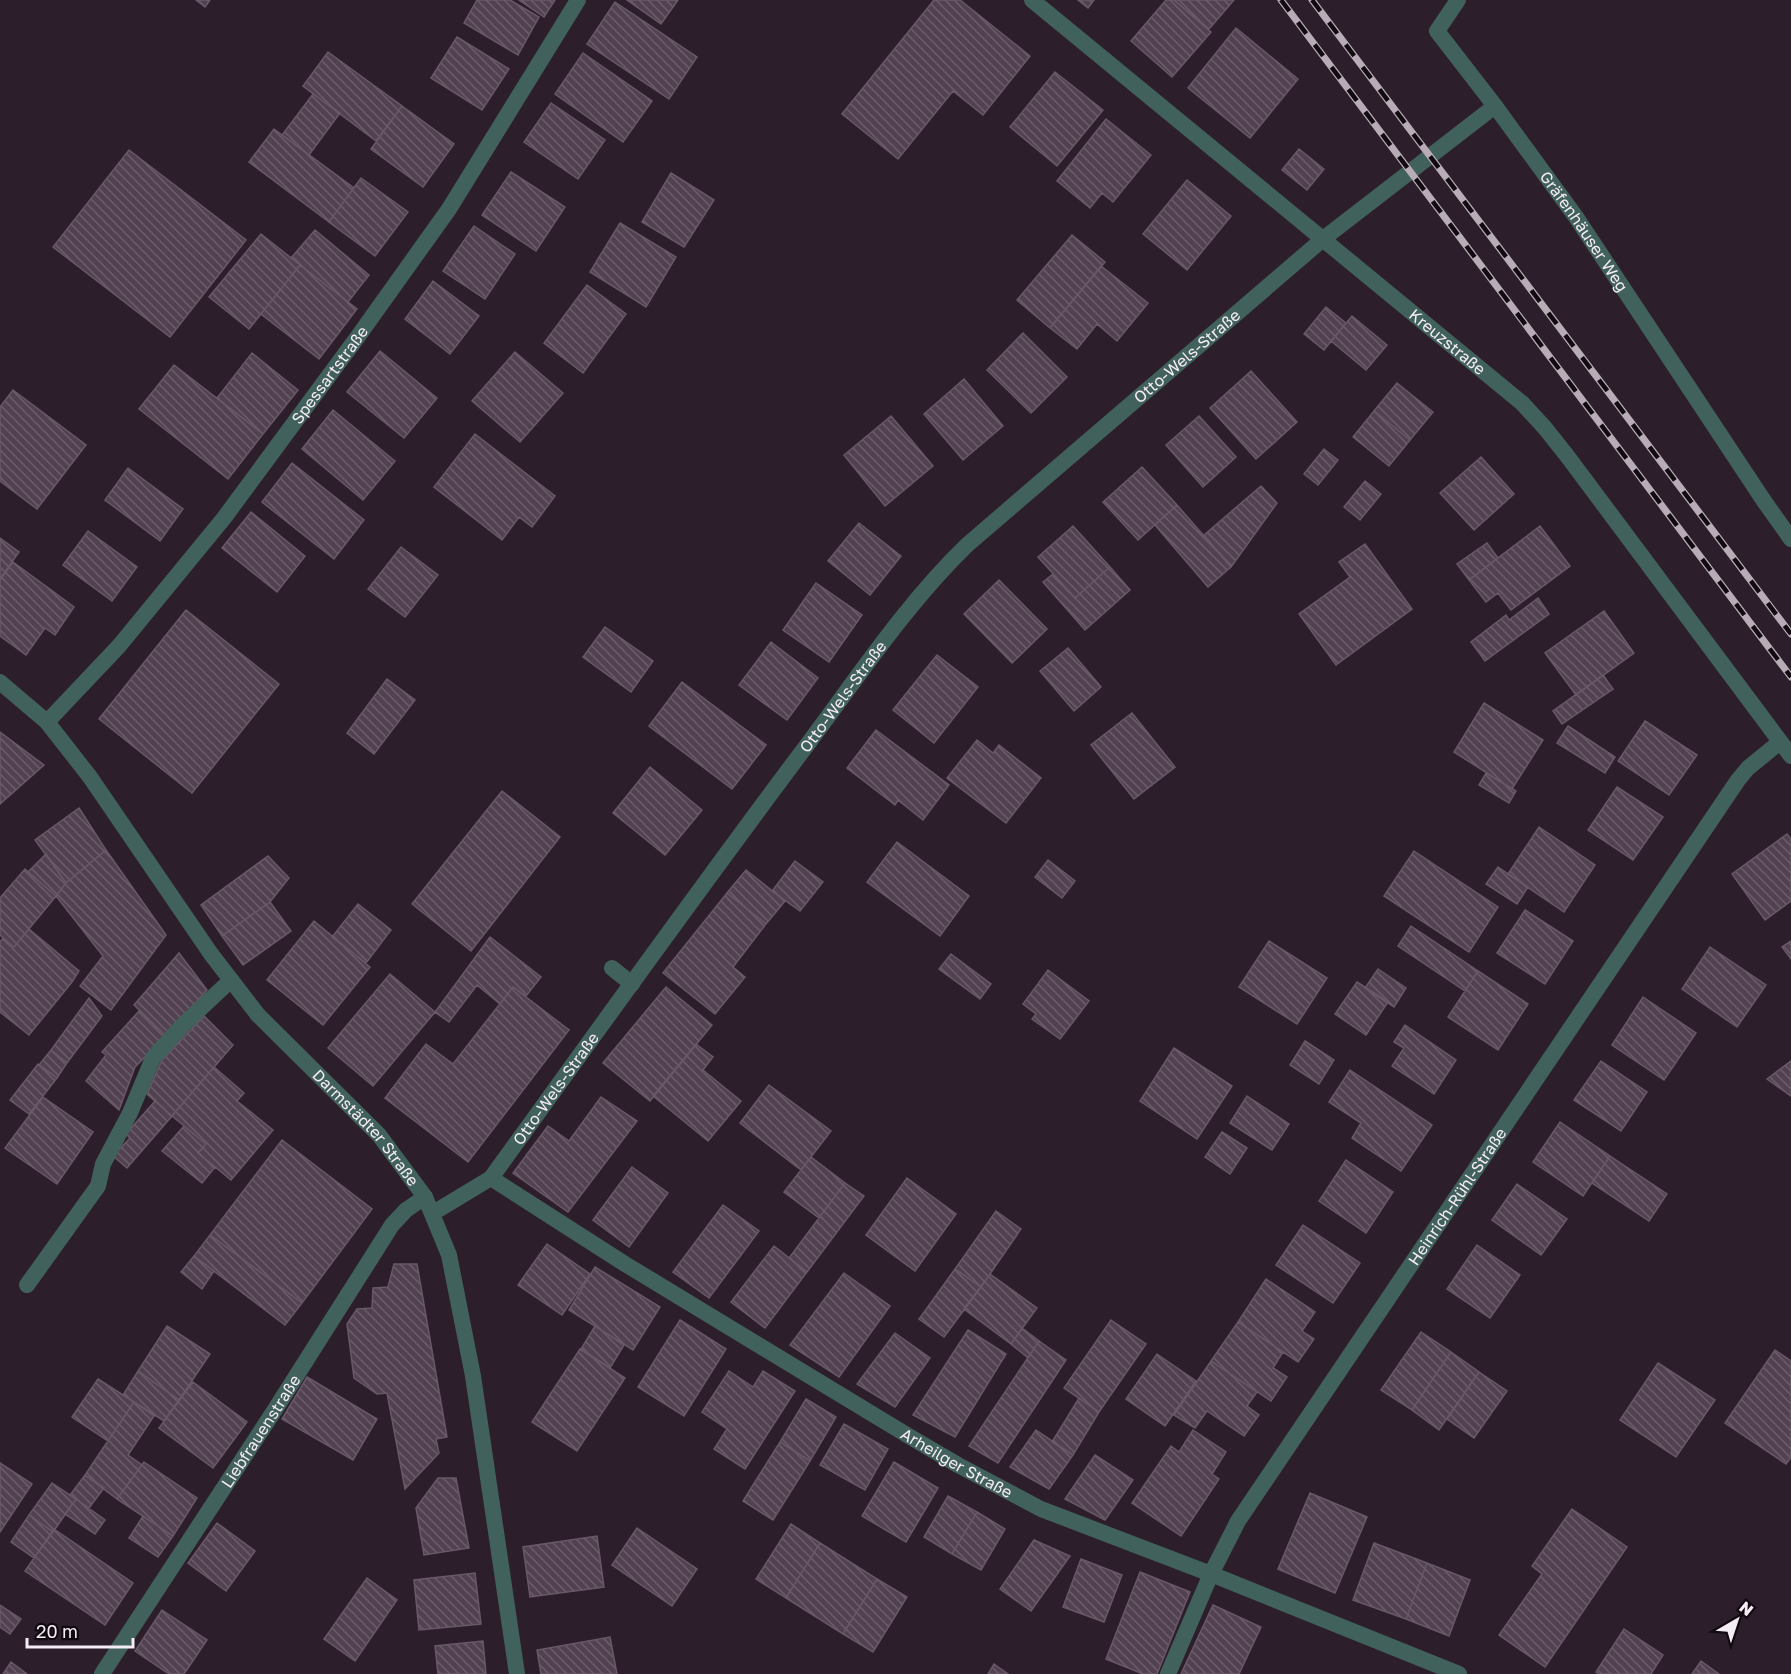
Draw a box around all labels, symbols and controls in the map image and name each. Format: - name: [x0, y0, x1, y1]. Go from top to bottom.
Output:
- street label: Gräfenhäuser Weg: [1536, 167, 1633, 295]
- street label: Otto-Wels-Straße: [1129, 305, 1244, 407]
- street label: Kreuzstraße: [1405, 305, 1490, 379]
- street label: Spessartstraße: [287, 322, 372, 428]
- street label: Otto-Wels-Straße: [795, 637, 890, 757]
- street label: Otto-Wels-Straße: [508, 1028, 603, 1149]
- street label: Darmstädter Straße: [308, 1065, 423, 1190]
- street label: Heinrich-Rühl-Straße: [1404, 1124, 1511, 1269]
- street label: Liebfrauenstraße: [217, 1371, 305, 1492]
- street label: Arheilger Straße: [897, 1424, 1016, 1502]
- north arrow: [1707, 1590, 1767, 1650]
- text: N: [1735, 1597, 1757, 1620]
- scale bar: [27, 1611, 134, 1649]
- text: 20 m: [36, 1620, 78, 1642]

